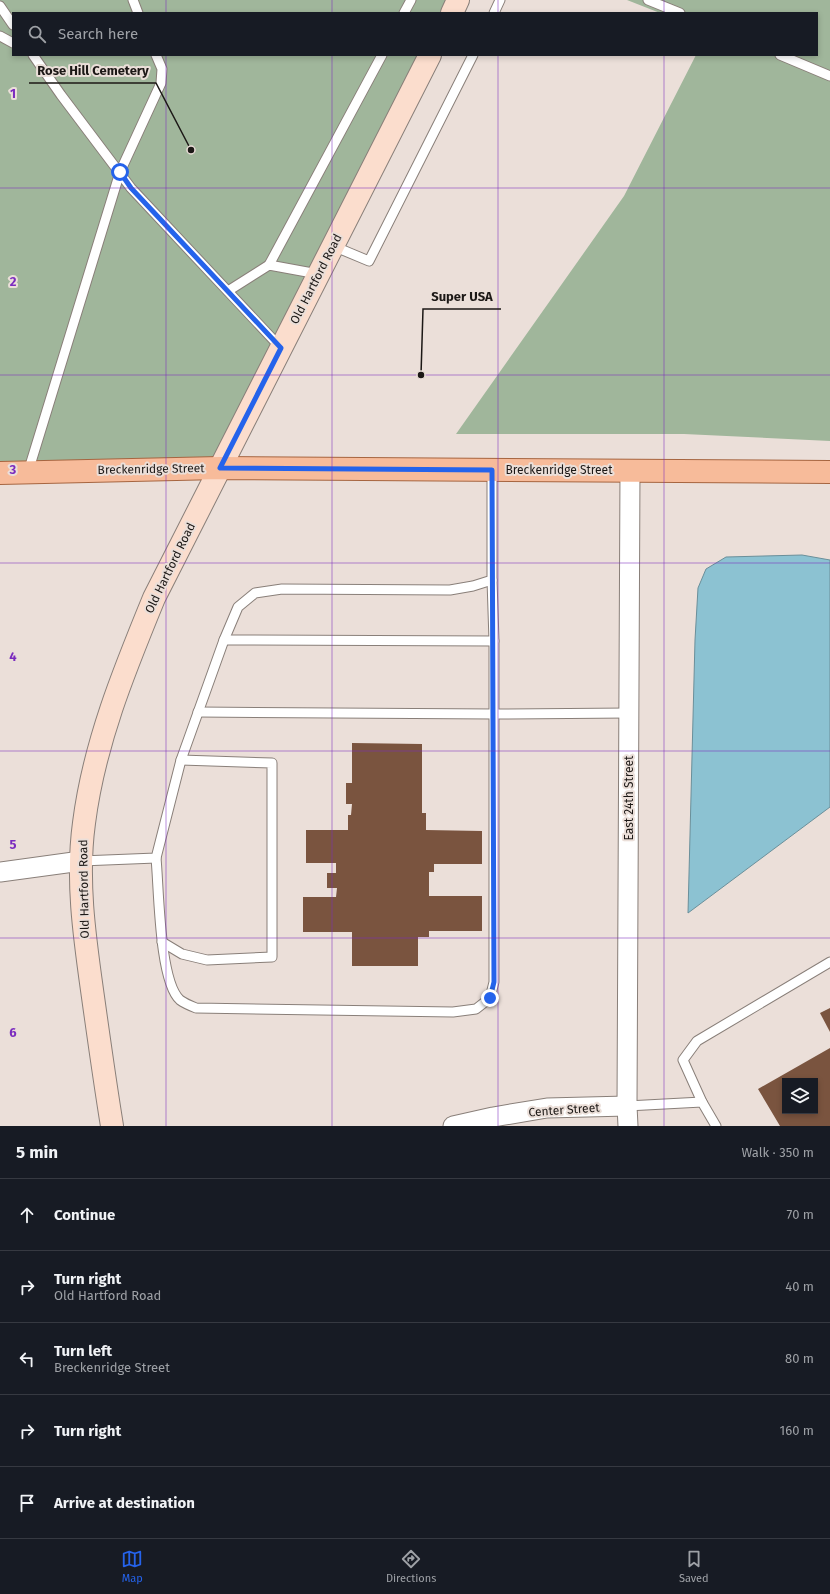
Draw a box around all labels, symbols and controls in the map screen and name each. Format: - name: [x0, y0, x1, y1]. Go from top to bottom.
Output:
- search box: [12, 12, 818, 56]
- icon: search: [26, 23, 48, 45]
- text: Search here: [58, 25, 138, 43]
- callout: Rose Hill Cemetery: [29, 58, 156, 83]
- text: Rose Hill Cemetery: [37, 63, 149, 78]
- text: 1: [10, 86, 16, 101]
- route start: [111, 163, 129, 181]
- street label: Old Hartford Road: [287, 232, 345, 326]
- text: 2: [10, 274, 17, 289]
- callout: Super USA: [423, 284, 501, 309]
- text: Super USA: [431, 289, 493, 304]
- street label: Breckenridge Street: [97, 461, 205, 477]
- text: 3: [9, 462, 17, 477]
- street label: Breckenridge Street: [506, 463, 613, 477]
- street label: Old Hartford Road: [142, 520, 198, 616]
- text: 4: [9, 649, 17, 664]
- street label: East 24th Street: [622, 755, 636, 840]
- text: 5: [10, 837, 17, 852]
- street label: Old Hartford Road: [76, 839, 92, 939]
- route end: [481, 989, 499, 1007]
- text: 6: [9, 1025, 17, 1040]
- map controls: [782, 1078, 818, 1114]
- button: layers: [782, 1078, 818, 1114]
- street label: Center Street: [528, 1100, 601, 1119]
- text: 5 min: [16, 1142, 58, 1163]
- text: Walk · 350 m: [741, 1145, 814, 1160]
- icon: ahead: [16, 1204, 38, 1226]
- text: Continue: [54, 1206, 115, 1224]
- text: 70 m: [787, 1207, 814, 1222]
- text: Turn right: [54, 1270, 121, 1288]
- icon: right: [16, 1276, 38, 1298]
- text: 40 m: [785, 1279, 814, 1294]
- text: Old Hartford Road: [54, 1288, 161, 1303]
- text: Turn left: [54, 1342, 112, 1360]
- icon: left: [16, 1348, 38, 1370]
- text: 80 m: [785, 1351, 814, 1366]
- text: Breckenridge Street: [54, 1360, 170, 1375]
- icon: right: [16, 1420, 38, 1442]
- text: Turn right: [54, 1422, 121, 1440]
- text: 160 m: [780, 1423, 814, 1438]
- icon: arrive: [16, 1492, 38, 1514]
- text: Arrive at destination: [54, 1494, 195, 1512]
- tab: Map: [121, 1548, 143, 1585]
- tab: Directions: [386, 1548, 436, 1585]
- tab: Saved: [679, 1548, 709, 1585]

